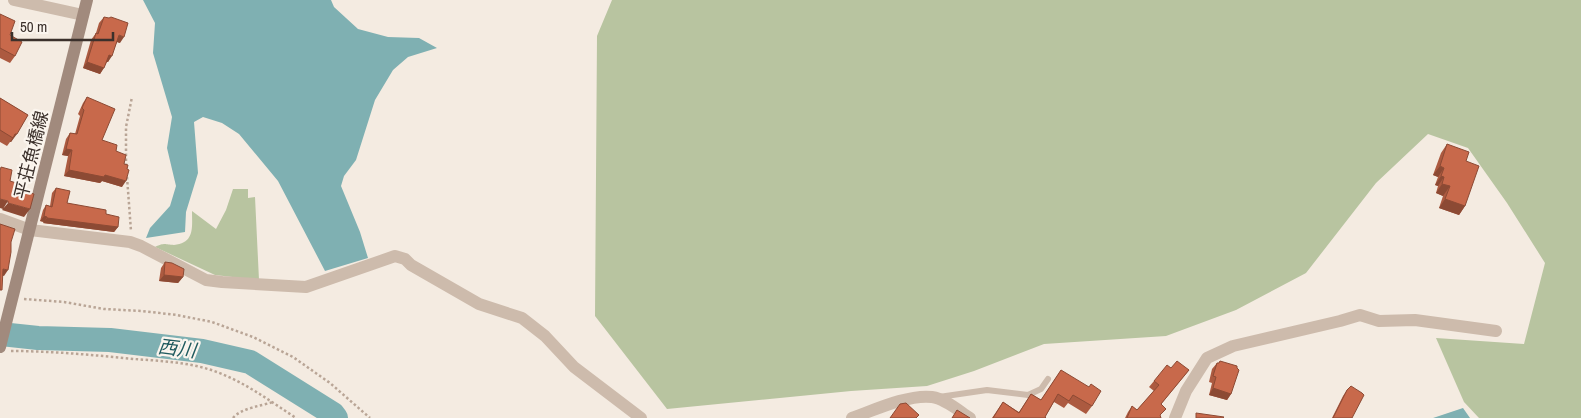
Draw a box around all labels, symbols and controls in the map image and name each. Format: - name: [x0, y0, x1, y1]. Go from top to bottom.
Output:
- scale bar: [12, 10, 114, 42]
- text: 50 m: [20, 16, 47, 37]
- street label: 平荘魚橋線: [8, 108, 54, 202]
- water label: 西川: [157, 333, 199, 363]

